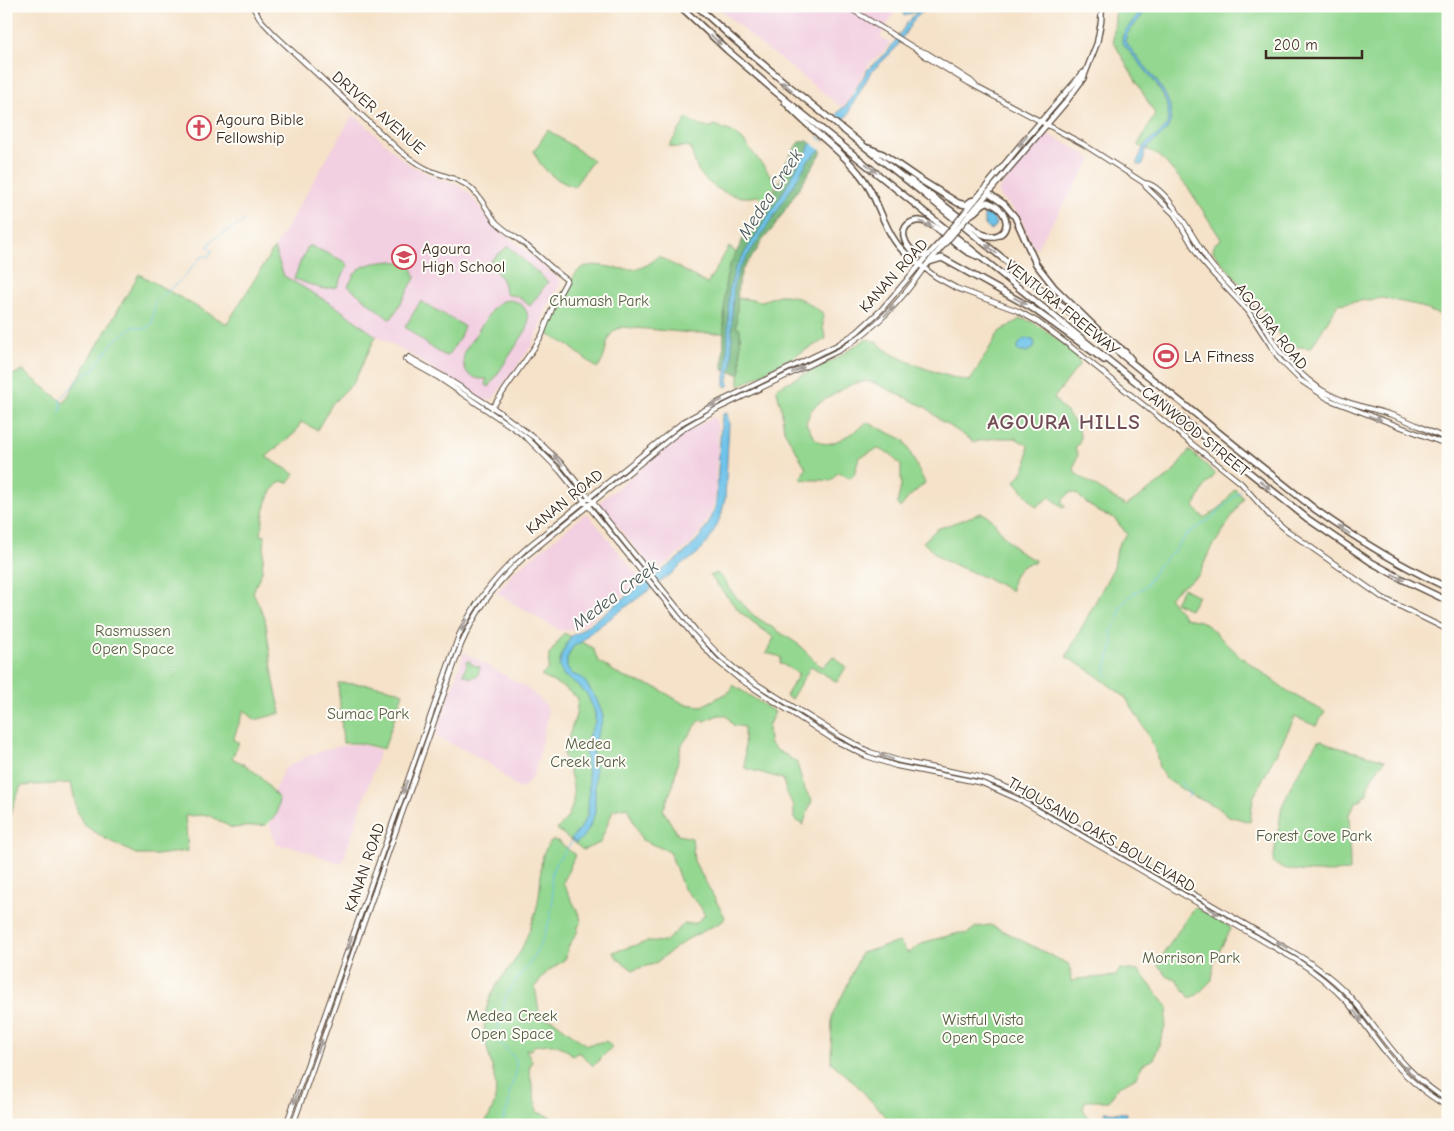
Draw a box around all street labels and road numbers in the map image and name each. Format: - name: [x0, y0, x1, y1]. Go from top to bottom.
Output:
- street label: DRIVER AVENUE: [328, 68, 429, 158]
- street label: KANAN ROAD: [856, 235, 932, 316]
- street label: VENTURA FREEWAY: [1002, 256, 1123, 360]
- street label: AGOURA ROAD: [1231, 280, 1311, 373]
- street label: CANWOOD STREET: [1138, 383, 1253, 481]
- street label: KANAN ROAD: [523, 465, 606, 538]
- street label: THOUSAND OAKS BOULEVARD: [1005, 774, 1198, 896]
- street label: KANAN ROAD: [341, 820, 389, 914]

